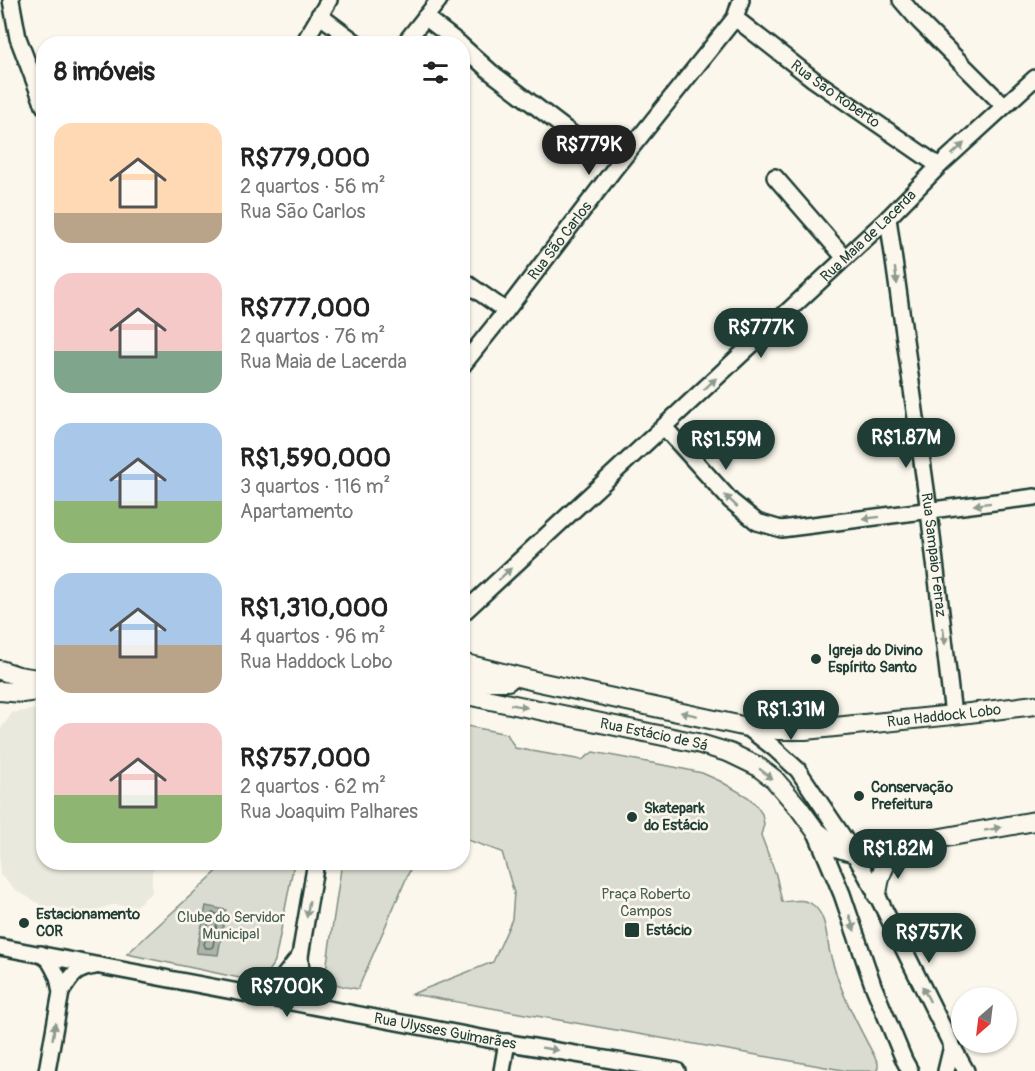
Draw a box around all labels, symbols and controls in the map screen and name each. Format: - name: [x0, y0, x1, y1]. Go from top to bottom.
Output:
- text: 8 imóveis: [54, 56, 155, 88]
- icon: filters: [419, 56, 452, 89]
- street label: Rua São Roberto: [787, 56, 884, 132]
- pin: R$779K: [540, 125, 638, 176]
- text: R$779K: [556, 132, 622, 157]
- text: R$779,000: [240, 142, 370, 174]
- one-way arrow: [950, 142, 965, 156]
- icon: home: [102, 147, 174, 219]
- text: 2 quartos · 56 m²: [240, 174, 386, 199]
- street label: Rua Maia de Lacerda: [816, 186, 920, 286]
- street label: Rua São Carlos: [524, 197, 596, 284]
- text: Rua São Carlos: [240, 199, 366, 224]
- one-way arrow: [891, 267, 900, 286]
- text: R$777,000: [240, 292, 370, 324]
- icon: home: [102, 297, 174, 369]
- pin: R$777K: [712, 308, 810, 359]
- text: R$777K: [728, 315, 794, 340]
- text: 2 quartos · 76 m²: [240, 324, 385, 349]
- text: Rua Maia de Lacerda: [240, 349, 407, 374]
- one-way arrow: [702, 377, 717, 391]
- pin: R$1.87M: [851, 418, 961, 469]
- pin: R$1.59M: [671, 420, 781, 471]
- text: R$1.87M: [871, 425, 941, 450]
- text: R$1.59M: [691, 427, 761, 452]
- text: R$1,590,000: [240, 442, 391, 474]
- icon: home: [102, 447, 174, 519]
- text: 3 quartos · 116 m²: [240, 474, 390, 499]
- street label: Rua Sampaio Ferraz: [917, 491, 951, 618]
- one-way arrow: [724, 494, 739, 508]
- text: Apartamento: [240, 499, 353, 524]
- one-way arrow: [972, 499, 991, 509]
- one-way arrow: [861, 513, 880, 522]
- one-way arrow: [497, 568, 512, 581]
- text: R$1,310,000: [240, 592, 388, 624]
- icon: home: [102, 597, 174, 669]
- text: 4 quartos · 96 m²: [240, 624, 386, 649]
- one-way arrow: [939, 627, 949, 646]
- place label: Igreja do Divino Espírito Santo: [828, 641, 923, 677]
- text: Rua Haddock Lobo: [240, 649, 393, 674]
- marker: Igreja do Divino Espírito Santo: [809, 652, 823, 666]
- pin: R$1.31M: [736, 690, 846, 741]
- text: R$1.31M: [757, 697, 825, 722]
- street label: Rua Haddock Lobo: [886, 700, 1002, 731]
- one-way arrow: [510, 702, 529, 711]
- one-way arrow: [680, 709, 699, 718]
- street label: Rua Estácio de Sá: [598, 714, 710, 755]
- text: R$757,000: [240, 742, 371, 774]
- icon: home: [102, 747, 174, 819]
- one-way arrow: [758, 767, 774, 780]
- text: 2 quartos · 62 m²: [240, 774, 386, 799]
- place label: Conservação Prefeitura: [871, 778, 953, 814]
- marker: Conservação Prefeitura: [852, 789, 866, 803]
- text: Rua Joaquim Palhares: [240, 799, 418, 824]
- place label: Skatepark do Estácio: [644, 799, 708, 835]
- marker: Skatepark do Estácio: [625, 810, 639, 824]
- one-way arrow: [983, 824, 1002, 833]
- pin: R$1.82M: [843, 829, 953, 880]
- text: R$1.82M: [863, 836, 933, 861]
- park label: Praça Roberto Campos: [601, 885, 691, 921]
- one-way arrow: [304, 900, 313, 919]
- place label: Estacionamento COR: [36, 905, 140, 941]
- park label: Clube do Servidor Municipal: [177, 908, 286, 944]
- pin: R$757K: [880, 913, 978, 964]
- one-way arrow: [847, 914, 857, 932]
- marker: Estacionamento COR: [17, 916, 31, 930]
- text: R$757K: [896, 920, 962, 945]
- marker: Estácio: [623, 921, 641, 939]
- place label: Estácio: [646, 921, 692, 940]
- pin: R$700K: [238, 967, 336, 1018]
- text: R$700K: [251, 974, 323, 999]
- one-way arrow: [921, 985, 931, 1003]
- north arrow: [951, 987, 1017, 1053]
- map controls: [951, 987, 1017, 1053]
- street label: Rua Ulysses Guimarães: [372, 1008, 518, 1053]
- one-way arrow: [50, 1022, 59, 1041]
- one-way arrow: [541, 1045, 560, 1054]

